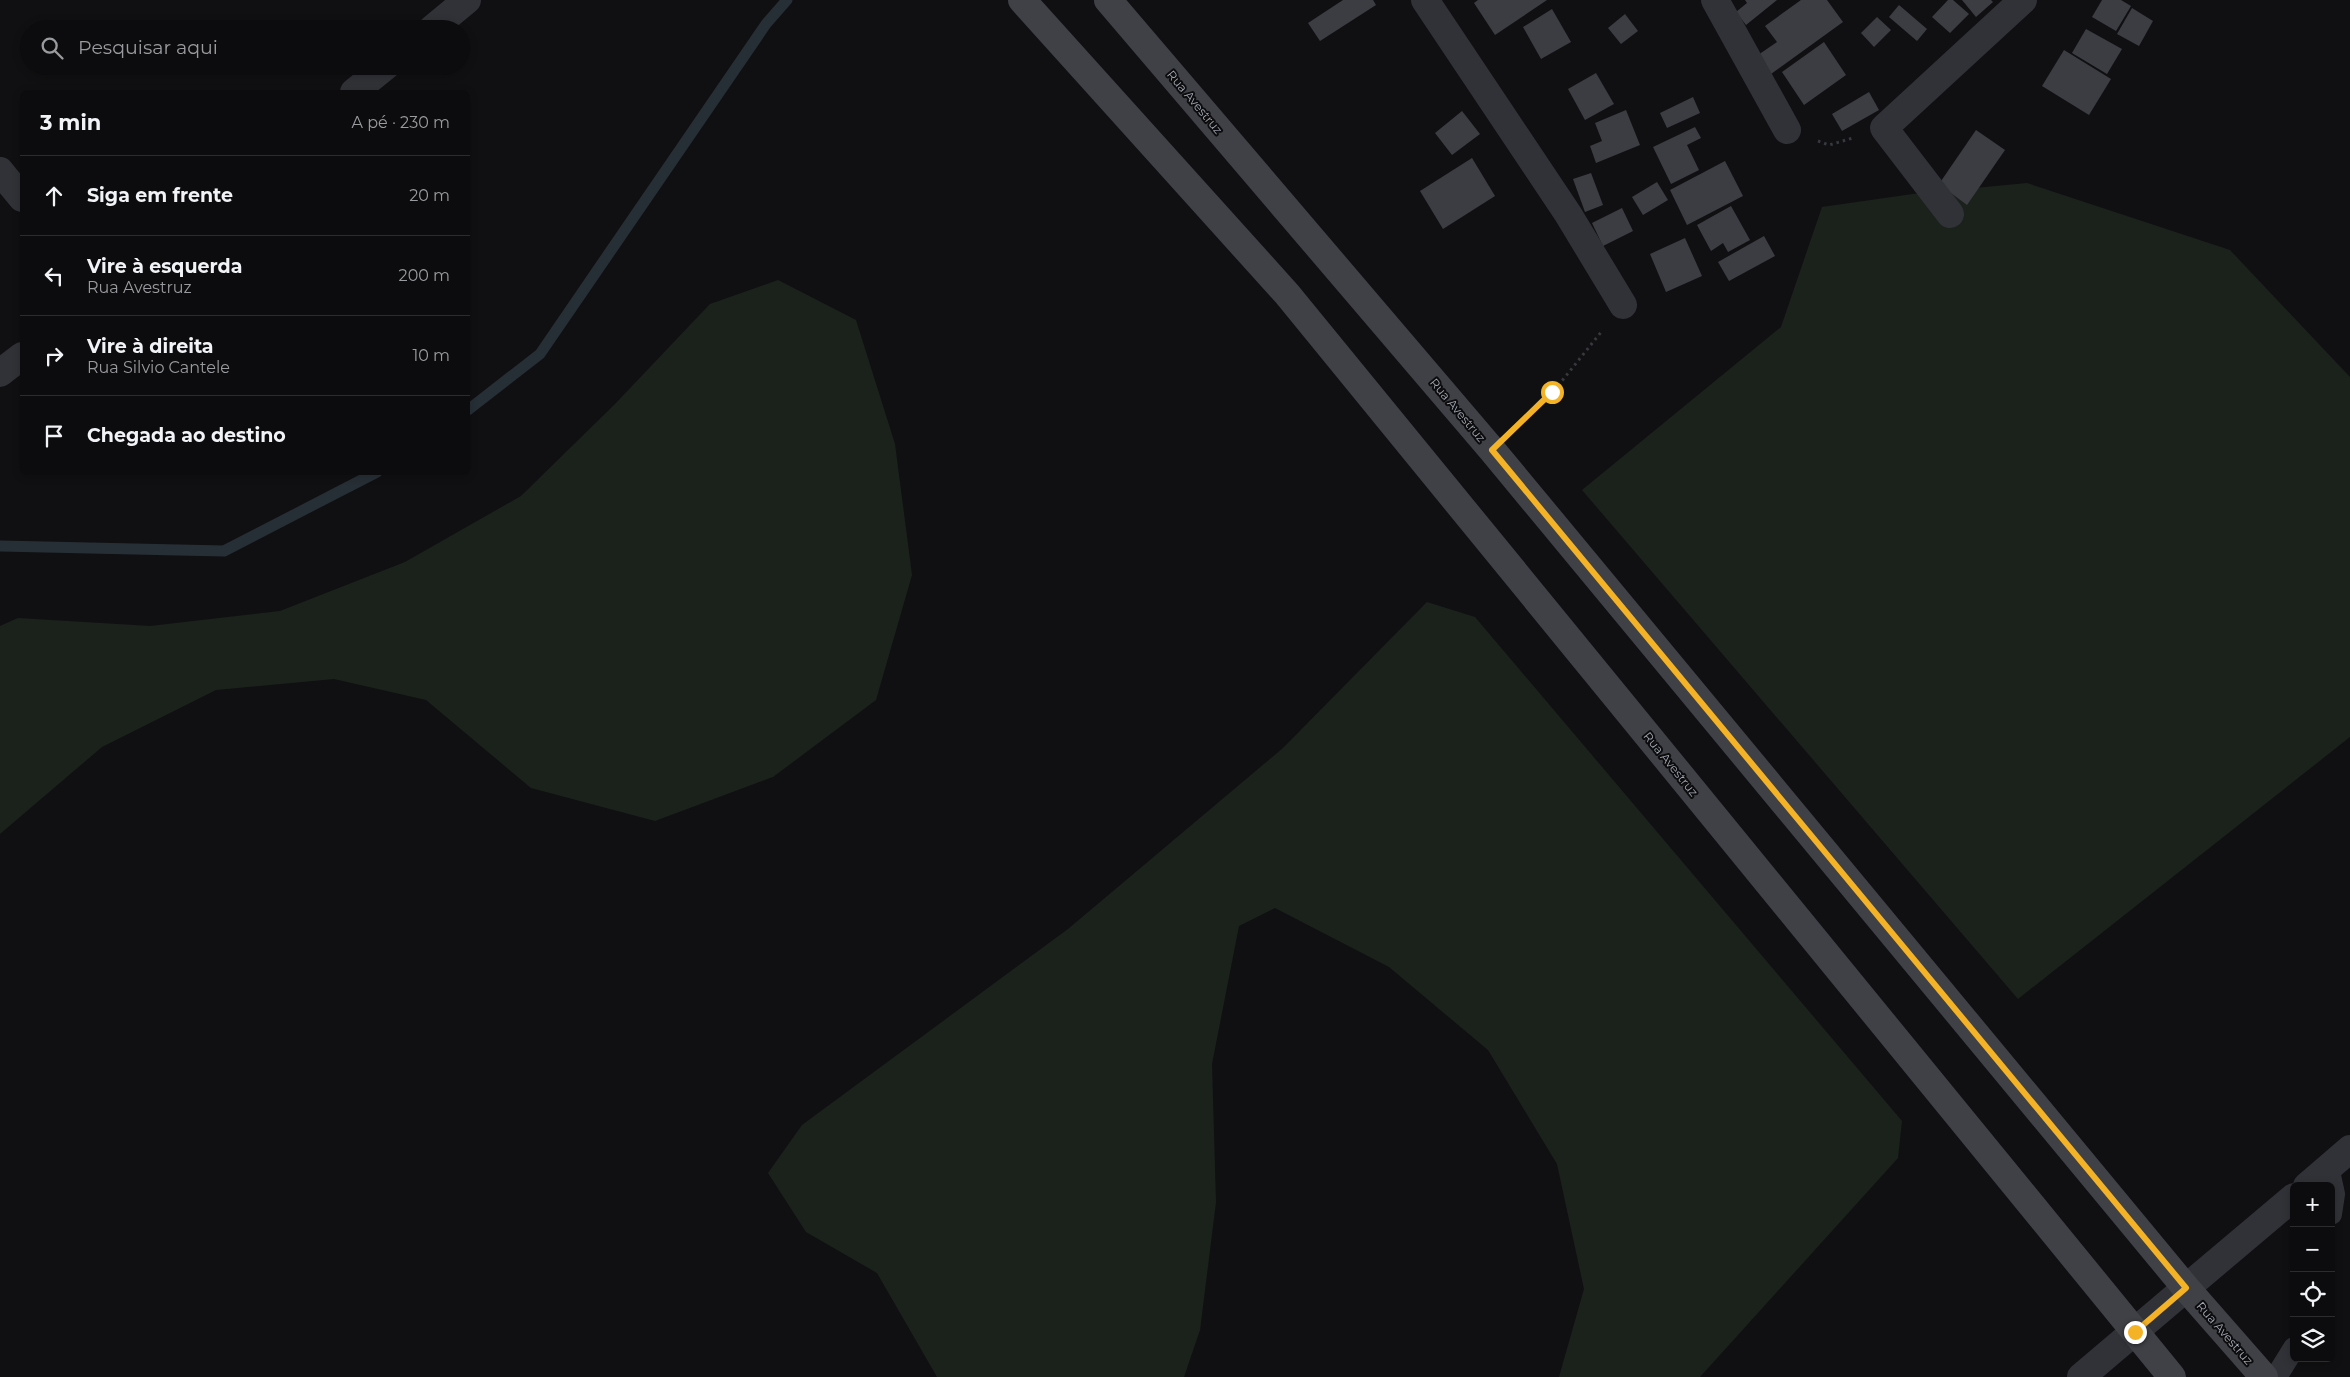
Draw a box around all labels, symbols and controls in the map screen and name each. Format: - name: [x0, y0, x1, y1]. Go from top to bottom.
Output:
- search box: [20, 20, 470, 75]
- icon: search: [38, 34, 66, 62]
- text: Pesquisar aqui: [78, 36, 218, 59]
- street label: Rua Avestruz: [1164, 67, 1226, 137]
- text: 3 min: [40, 110, 101, 135]
- text: A pé · 230 m: [352, 113, 450, 132]
- icon: ahead: [40, 182, 68, 210]
- text: Siga em frente: [87, 184, 233, 207]
- text: 20 m: [409, 186, 450, 205]
- text: Vire à esquerda: [87, 255, 242, 278]
- icon: left: [40, 262, 68, 290]
- text: 200 m: [399, 266, 450, 285]
- text: Rua Avestruz: [87, 278, 192, 297]
- text: Vire à direita: [87, 335, 214, 358]
- icon: right: [40, 342, 68, 370]
- text: 10 m: [412, 346, 450, 365]
- text: Rua Silvio Cantele: [87, 358, 230, 377]
- street label: Rua Avestruz: [1427, 375, 1489, 445]
- route start: [1541, 381, 1564, 404]
- icon: arrive: [40, 422, 68, 450]
- text: Chegada ao destino: [87, 424, 286, 447]
- street label: Rua Avestruz: [1640, 729, 1702, 799]
- map controls: [2290, 1182, 2335, 1362]
- button: +: [2290, 1182, 2335, 1227]
- button: −: [2290, 1227, 2335, 1272]
- button: locate: [2290, 1272, 2335, 1317]
- street label: Rua Avestruz: [2194, 1298, 2256, 1368]
- button: layers: [2290, 1317, 2335, 1362]
- route end: [2124, 1321, 2147, 1344]

